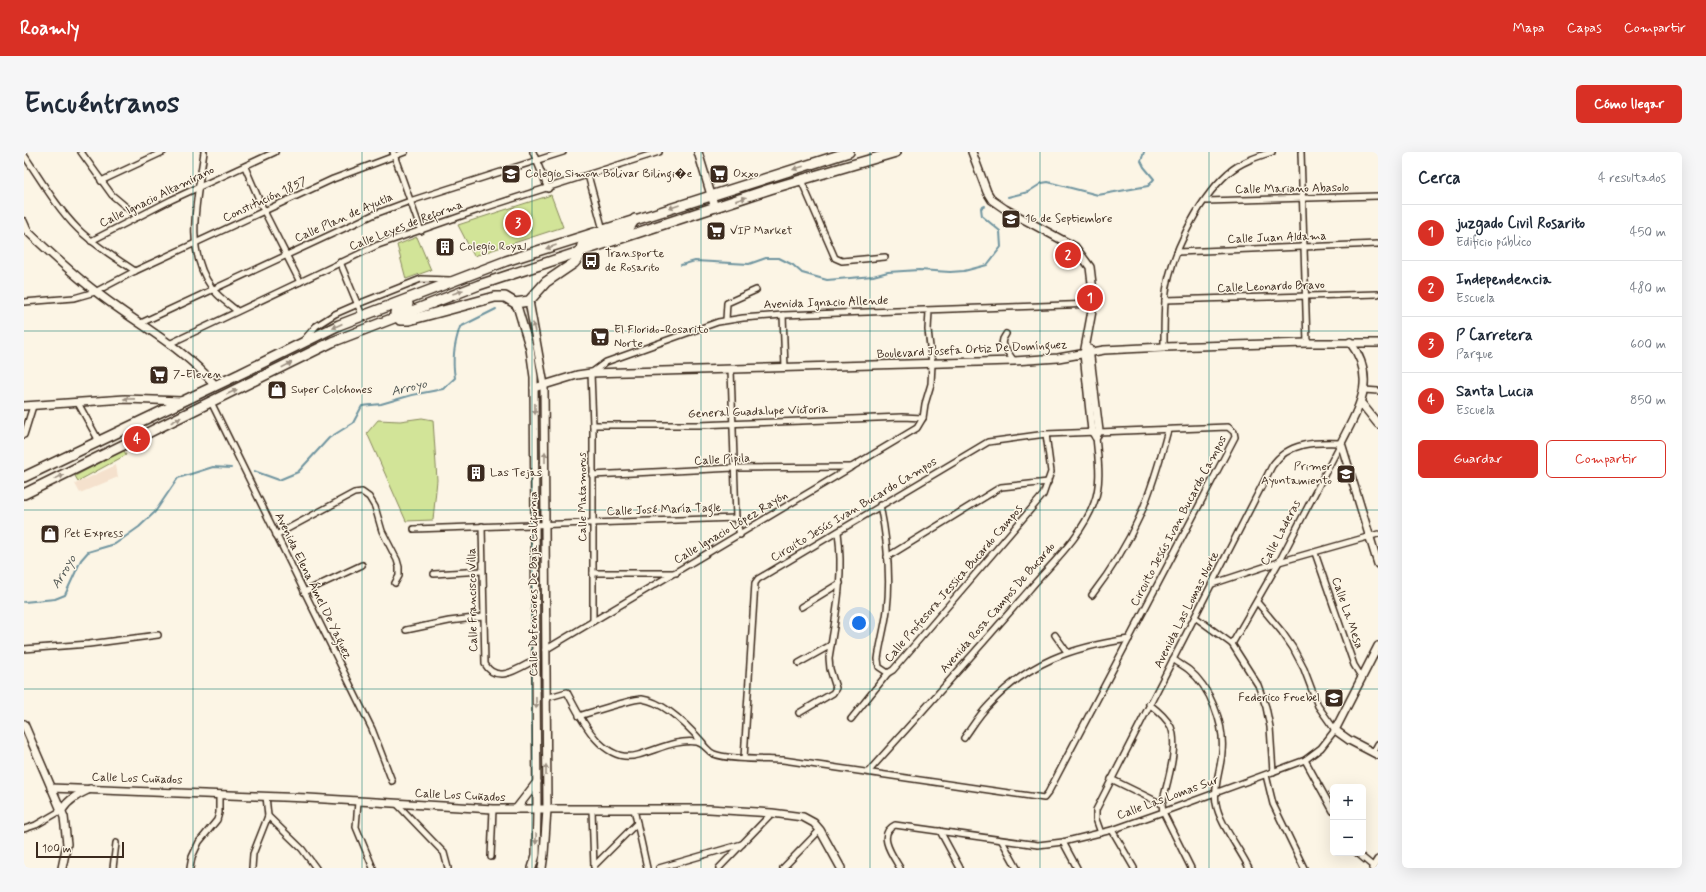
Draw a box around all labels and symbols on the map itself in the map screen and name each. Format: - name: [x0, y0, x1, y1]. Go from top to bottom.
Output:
- street label: Calle Ignacio Altamirano: [97, 162, 217, 232]
- school or university icon: Colegio Simon Bolivar Bilingi�e: [500, 163, 522, 185]
- supermarket icon: Oxxo: [708, 163, 730, 185]
- one-way arrow: [792, 165, 804, 171]
- place label: Colegio Simon Bolivar Bilingi�e: [525, 166, 693, 183]
- place label: Oxxo: [733, 166, 759, 182]
- street label: Constitución 1857: [220, 173, 310, 227]
- street label: Calle Mariano Abasolo: [1235, 180, 1349, 198]
- street label: Calle Plan de Ayutla: [292, 189, 396, 247]
- one-way arrow: [735, 196, 747, 202]
- street label: Calle Leyes de Reforma: [347, 197, 465, 256]
- one-way arrow: [668, 204, 680, 210]
- pin: 3: [505, 208, 531, 238]
- school or university icon: 16 de Septiembre: [1000, 208, 1022, 230]
- place label: 16 de Septiembre: [1025, 211, 1112, 227]
- supermarket icon: VIP Market: [705, 220, 727, 242]
- place label: VIP Market: [730, 223, 793, 239]
- street label: Calle Juan Aldama: [1227, 228, 1327, 248]
- building icon: Colegio Royal: [434, 236, 456, 258]
- place label: Colegio Royal: [459, 239, 526, 255]
- pin: 2: [1055, 240, 1081, 270]
- one-way arrow: [544, 245, 556, 251]
- place label: Transporte de Rosarito: [605, 246, 665, 276]
- bus stop icon: Transporte de Rosarito: [580, 250, 602, 272]
- street label: Calle Leonardo Bravo: [1217, 277, 1325, 297]
- pin: 1: [1077, 283, 1103, 313]
- one-way arrow: [452, 289, 464, 295]
- street label: Avenida Ignacio Allende: [763, 293, 889, 313]
- one-way arrow: [531, 322, 537, 334]
- place label: El Florido-Rosarito Norte: [614, 322, 709, 352]
- one-way arrow: [331, 323, 342, 329]
- supermarket icon: El Florido-Rosarito Norte: [589, 326, 611, 348]
- street label: Boulevard Josefa Ortiz De Domínguez: [876, 337, 1068, 364]
- one-way arrow: [281, 361, 293, 368]
- supermarket icon: 7-Eleven: [148, 364, 170, 386]
- place label: 7-Eleven: [173, 367, 223, 383]
- water label: Arroyo: [390, 376, 429, 400]
- shop icon: Super Colchones: [266, 379, 288, 401]
- place label: Super Colchones: [291, 382, 372, 398]
- one-way arrow: [226, 389, 237, 395]
- one-way arrow: [122, 396, 135, 402]
- street label: General Guadalupe Victoria: [688, 402, 829, 422]
- one-way arrow: [531, 403, 538, 415]
- one-way arrow: [170, 417, 182, 423]
- pin: 4: [124, 424, 150, 454]
- street label: Circuito Jesús Ivan Bucardo Campos: [1127, 433, 1231, 609]
- one-way arrow: [541, 451, 548, 463]
- street label: Calle Pípila: [694, 451, 750, 469]
- street label: Calle Matamoros: [575, 452, 591, 542]
- street label: Circuito Jesús Ivan Bucardo Campos: [768, 454, 940, 566]
- place label: Primer Ayuntamiento: [1261, 459, 1332, 489]
- building icon: Las Tejas: [465, 462, 487, 484]
- school or university icon: Primer Ayuntamiento: [1335, 463, 1357, 485]
- place label: Las Tejas: [490, 465, 542, 481]
- one-way arrow: [53, 474, 65, 480]
- street label: Calle Ignacio López Rayón: [671, 488, 791, 568]
- street label: Calle Defensores De Baja California: [526, 491, 543, 677]
- street label: Calle Laderas: [1257, 497, 1305, 569]
- street label: Calle José María Tagle: [606, 500, 722, 521]
- street label: Calle Profesora Jessica Bucardo Campos: [881, 502, 1027, 666]
- street label: Avenida Elena Ámel De Yaguez: [270, 510, 356, 662]
- shop icon: Pet Express: [39, 523, 61, 545]
- place label: Pet Express: [64, 526, 124, 542]
- street label: Avenida Rosa Campos De Bucardo: [937, 539, 1059, 677]
- street label: Calle Francisco Villa: [464, 548, 482, 652]
- street label: Avenida Las Lomas Norte: [1151, 549, 1224, 671]
- water label: Arroyo: [47, 552, 81, 592]
- street label: Calle La Mesa: [1327, 575, 1367, 651]
- your location: [849, 613, 869, 633]
- school or university icon: Federico Froebel: [1323, 687, 1345, 709]
- place label: Federico Froebel: [1238, 690, 1320, 706]
- one-way arrow: [533, 697, 539, 710]
- one-way arrow: [543, 763, 549, 776]
- street label: Calle Los Cuñados: [91, 769, 183, 789]
- street label: Calle Las Lomas Sur: [1115, 772, 1221, 824]
- street label: Calle Los Cuñados: [414, 786, 506, 806]
- one-way arrow: [533, 833, 539, 846]
- scale bar: [36, 840, 124, 859]

